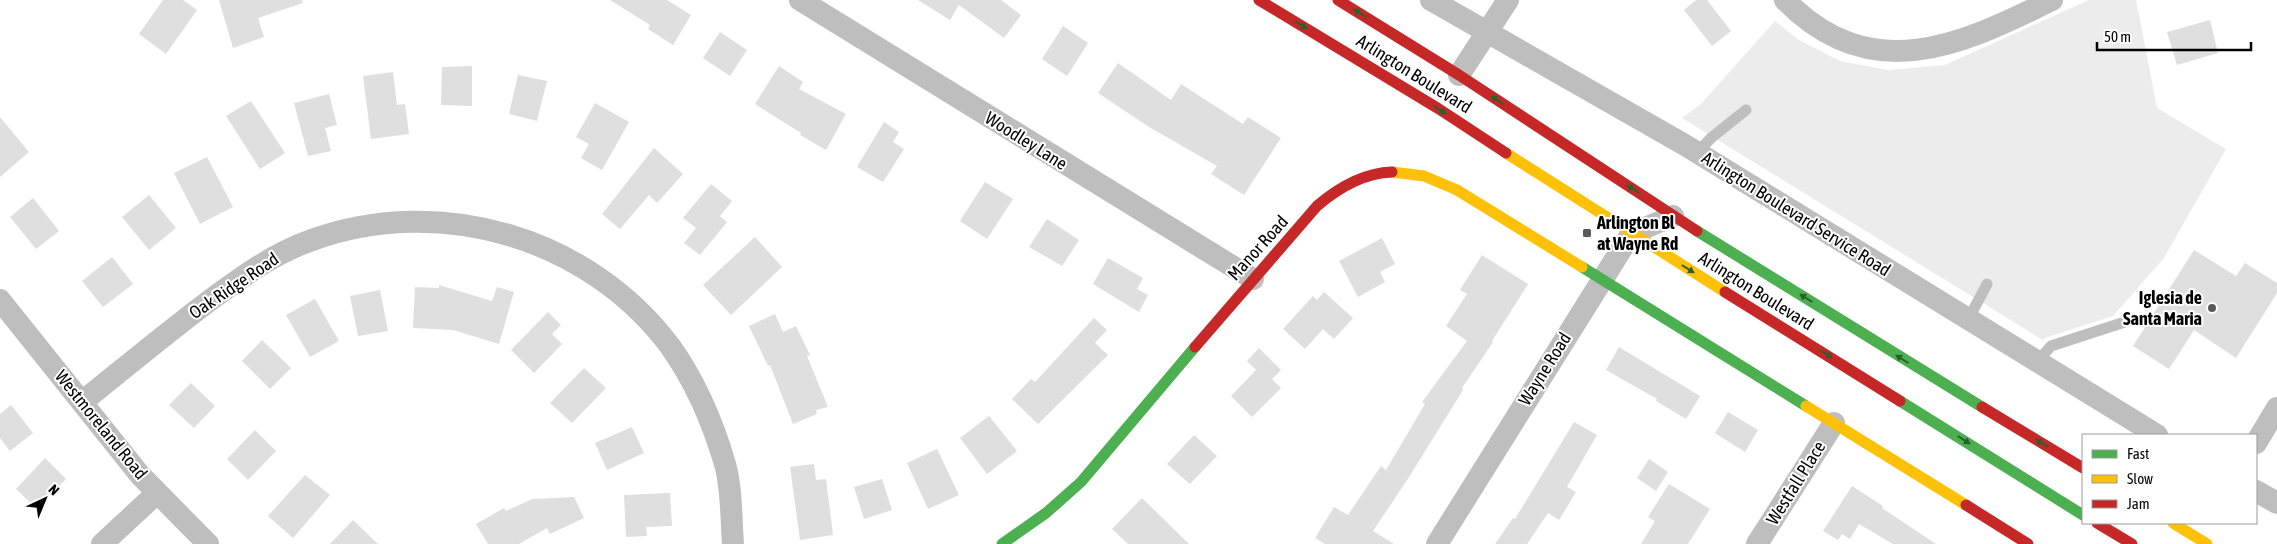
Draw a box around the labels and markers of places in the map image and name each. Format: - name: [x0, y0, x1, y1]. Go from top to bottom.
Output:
- place label: Arlington Bl at Wayne Rd: [1596, 212, 1678, 254]
- marker: Arlington Bl at Wayne Rd: [1581, 227, 1593, 239]
- place label: Iglesia de Santa Maria: [2123, 287, 2202, 329]
- marker: Iglesia de Santa Maria: [2206, 302, 2218, 314]

